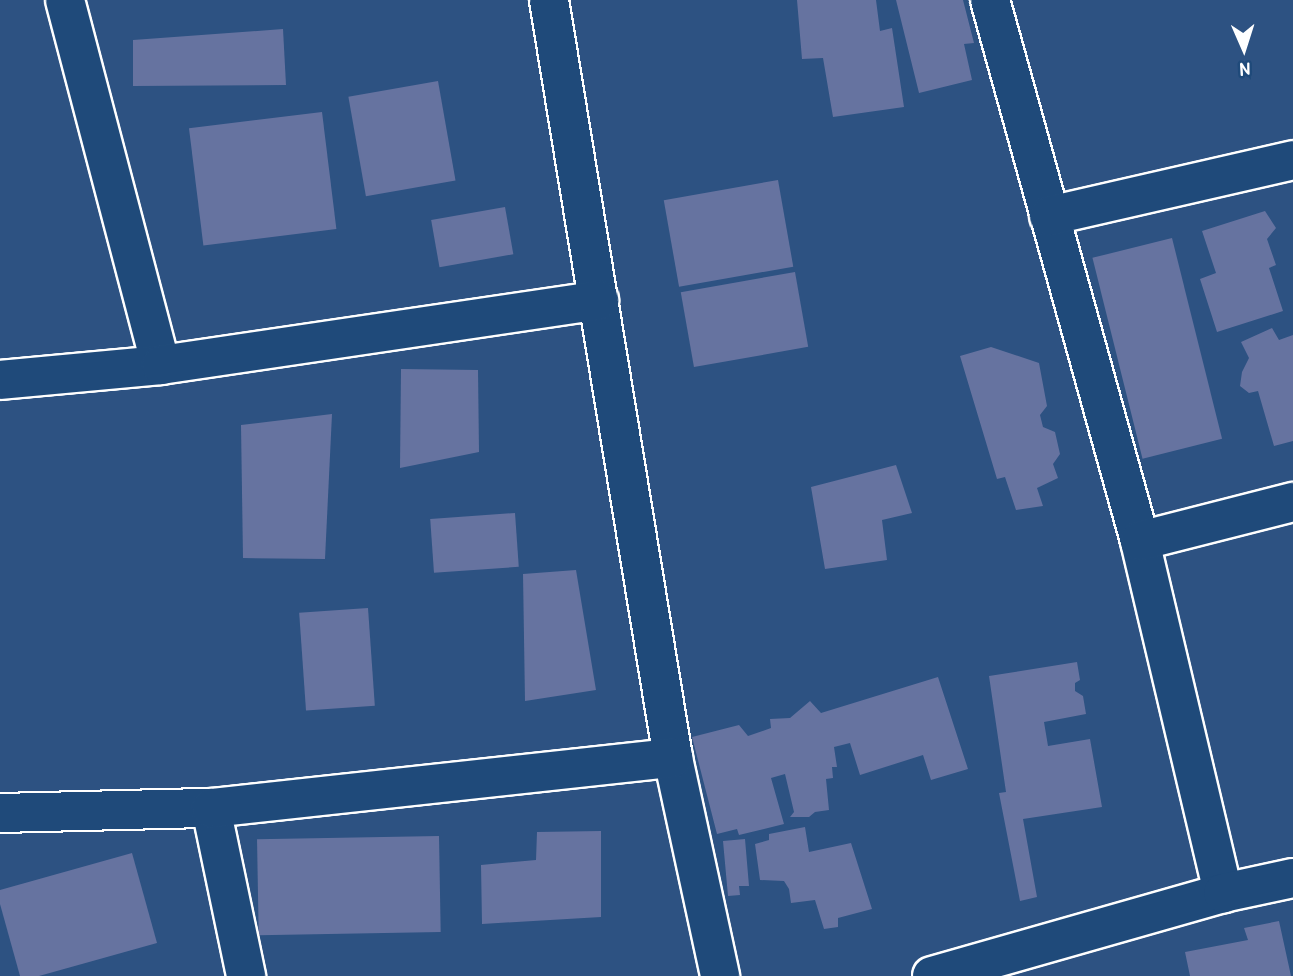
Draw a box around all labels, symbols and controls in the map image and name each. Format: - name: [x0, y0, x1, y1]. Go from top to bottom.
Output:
- north arrow: [1209, 14, 1279, 84]
- text: N: [1239, 57, 1251, 83]

